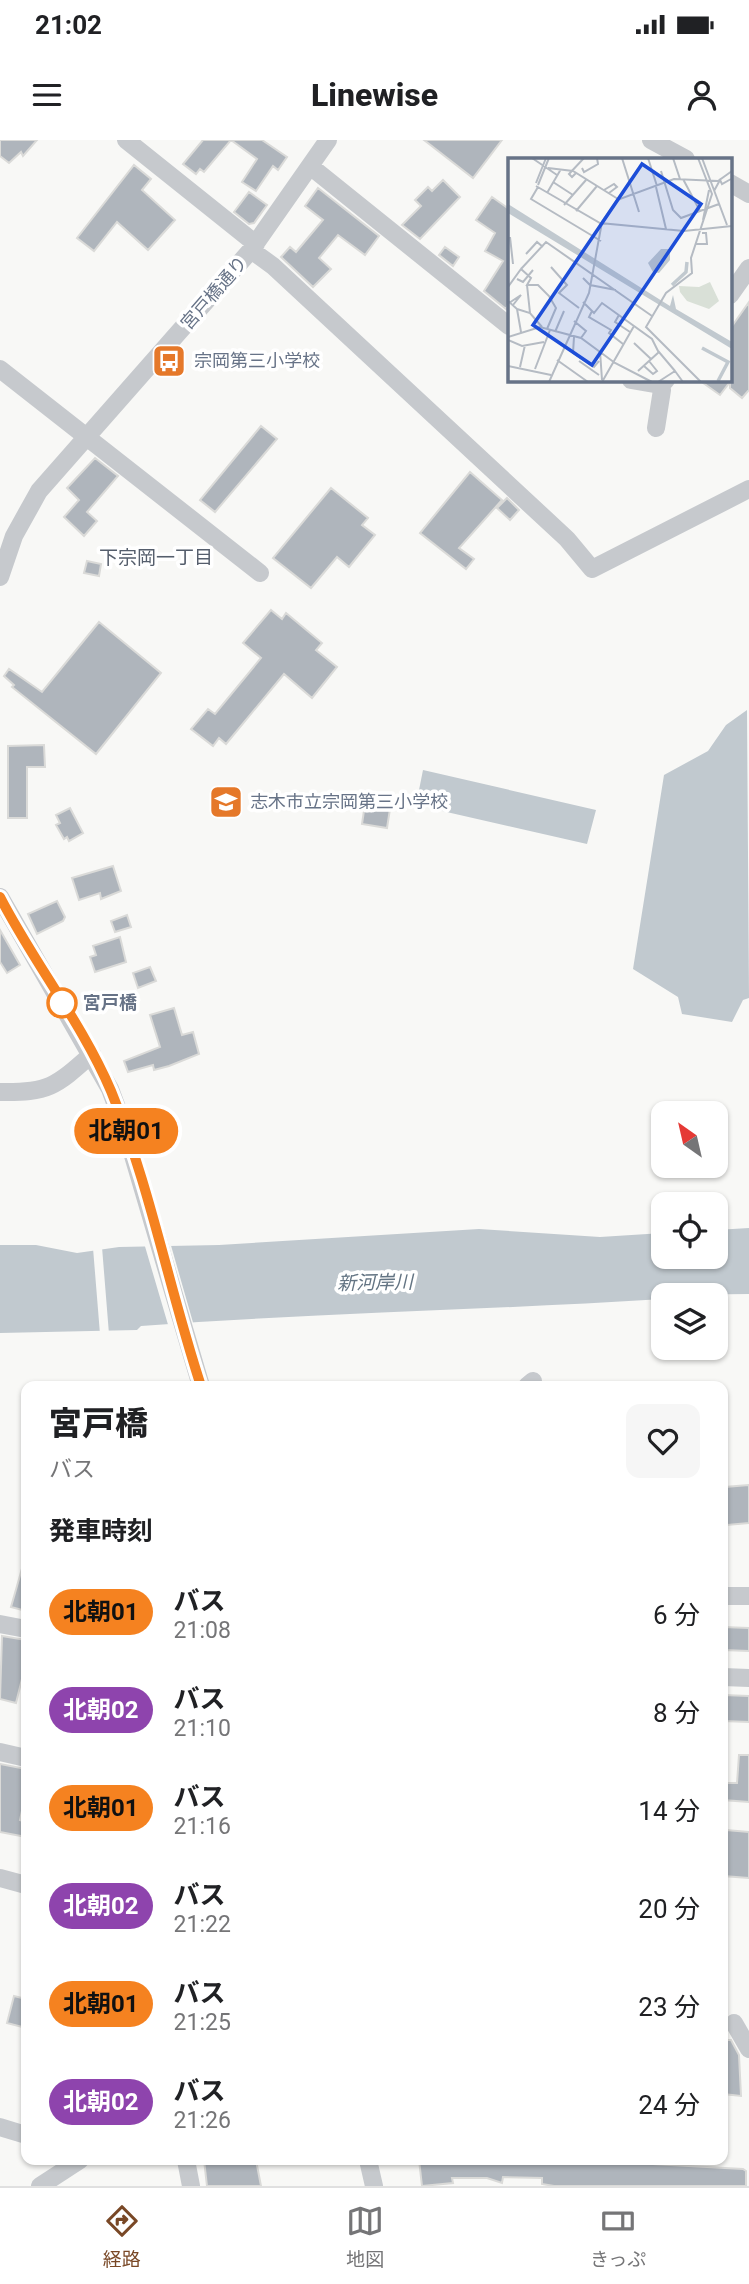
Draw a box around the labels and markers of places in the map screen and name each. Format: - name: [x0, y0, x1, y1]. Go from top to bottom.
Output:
- bus stop icon: 宗岡第三小学校: [150, 342, 188, 380]
- place label: 宗岡第三小学校: [194, 350, 320, 371]
- school or university icon: 志木市立宗岡第三小学校: [207, 783, 245, 821]
- place label: 志木市立宗岡第三小学校: [250, 791, 448, 812]
- marker: 宮戸橋: [47, 988, 77, 1018]
- place label: 宮戸橋: [83, 992, 137, 1013]

